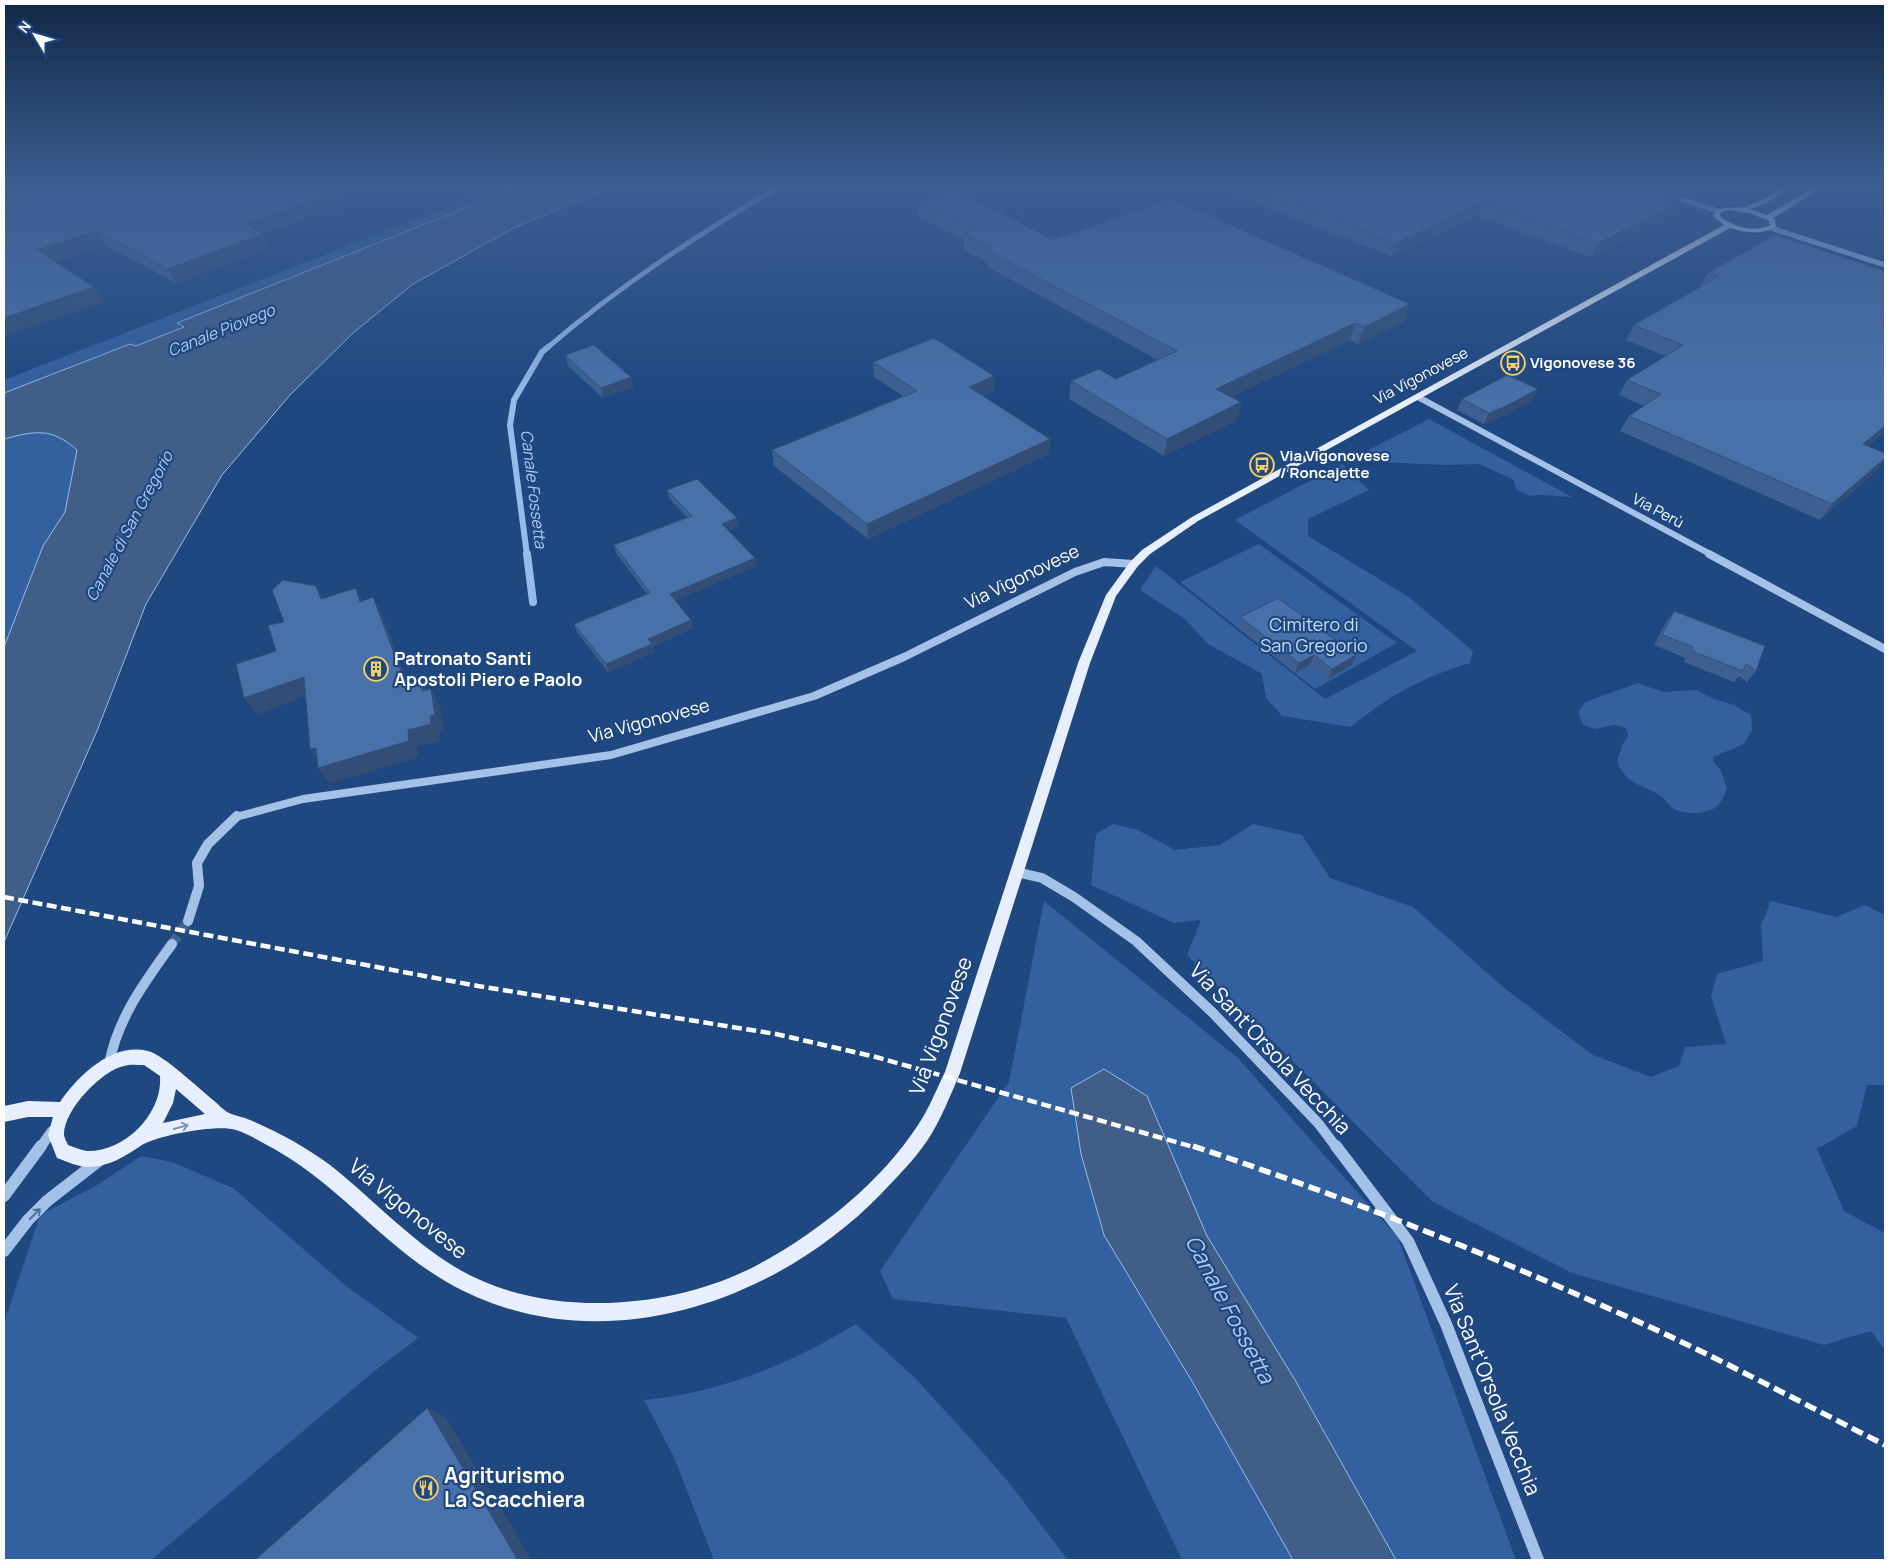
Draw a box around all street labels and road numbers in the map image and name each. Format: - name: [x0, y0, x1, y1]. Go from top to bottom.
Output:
- street label: Via Vigonovese: [1370, 342, 1472, 409]
- street label: Via Perù: [1629, 488, 1688, 533]
- street label: Via Vigonovese: [960, 538, 1083, 614]
- street label: Via Vigonovese: [585, 692, 712, 748]
- street label: Via Vigonovese: [902, 953, 978, 1099]
- street label: Via Sant'Orsola Vecchia: [1184, 956, 1358, 1140]
- street label: Via Vigonovese: [343, 1152, 474, 1265]
- street label: Via Sant'Orsola Vecchia: [1438, 1280, 1548, 1499]

